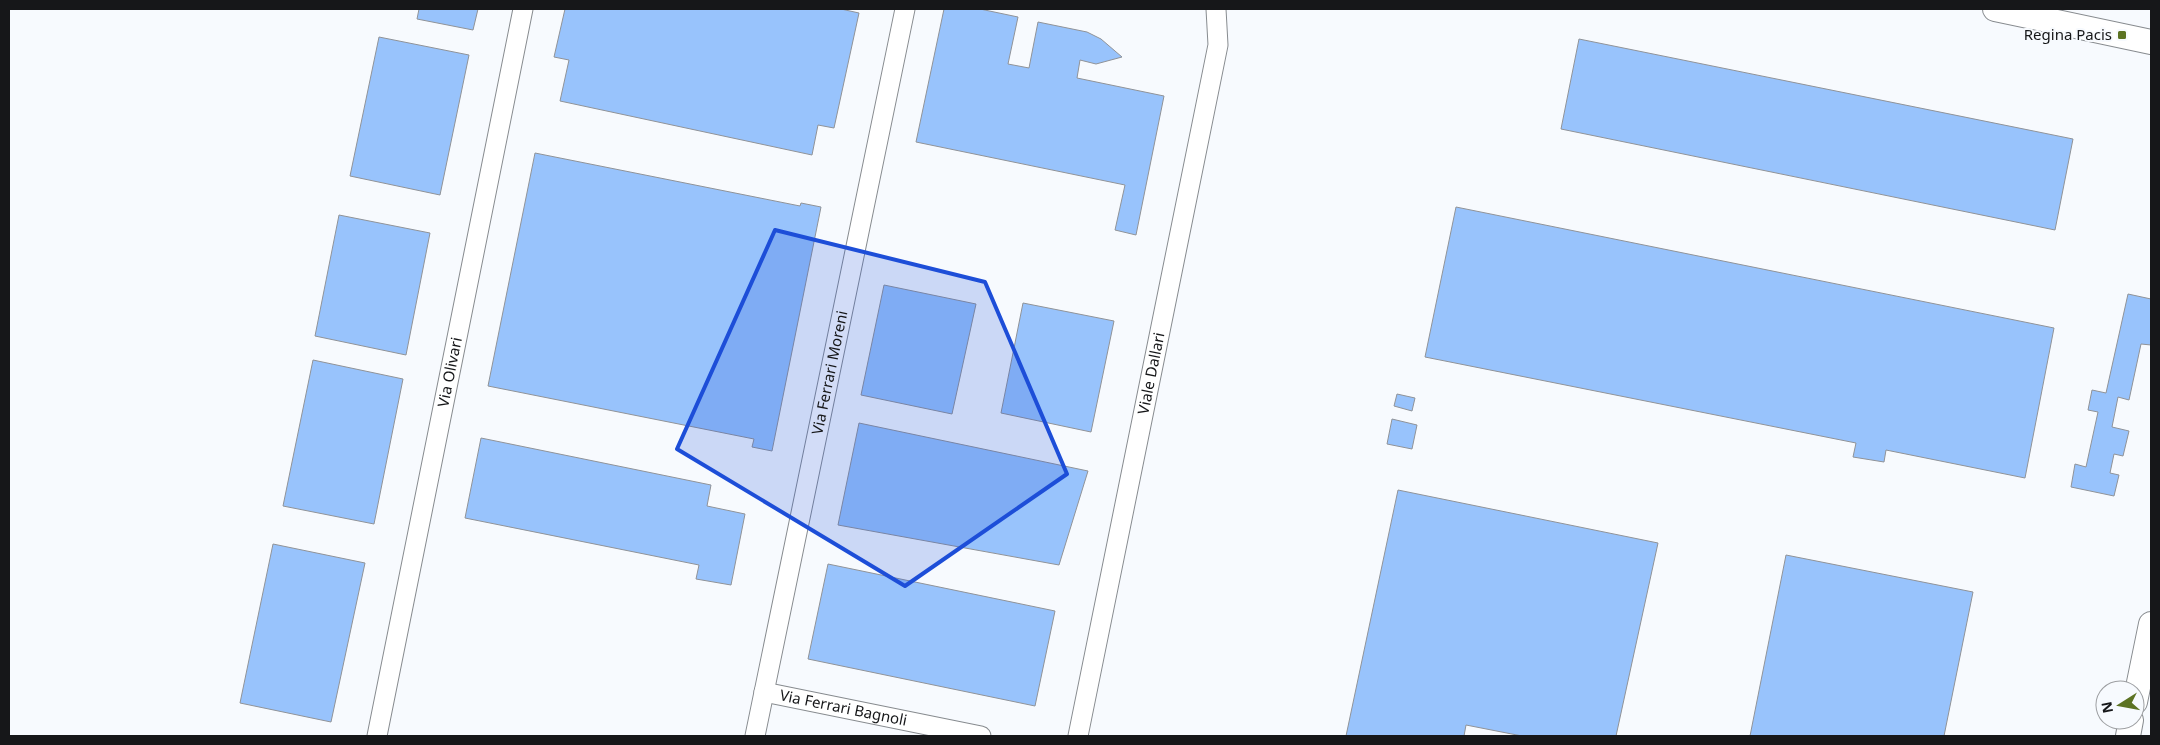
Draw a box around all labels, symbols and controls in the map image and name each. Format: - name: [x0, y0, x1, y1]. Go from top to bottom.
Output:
- place label: Regina Pacis: [2024, 24, 2112, 44]
- marker: Regina Pacis: [2116, 29, 2128, 41]
- street label: Via Ferrari Moreni: [806, 309, 852, 436]
- street label: Viale Dallari: [1132, 330, 1169, 416]
- street label: Via Olivari: [432, 335, 466, 409]
- north arrow: [2095, 680, 2145, 730]
- street label: Via Ferrari Bagnoli: [778, 684, 909, 730]
- text: N: [2096, 700, 2117, 715]

